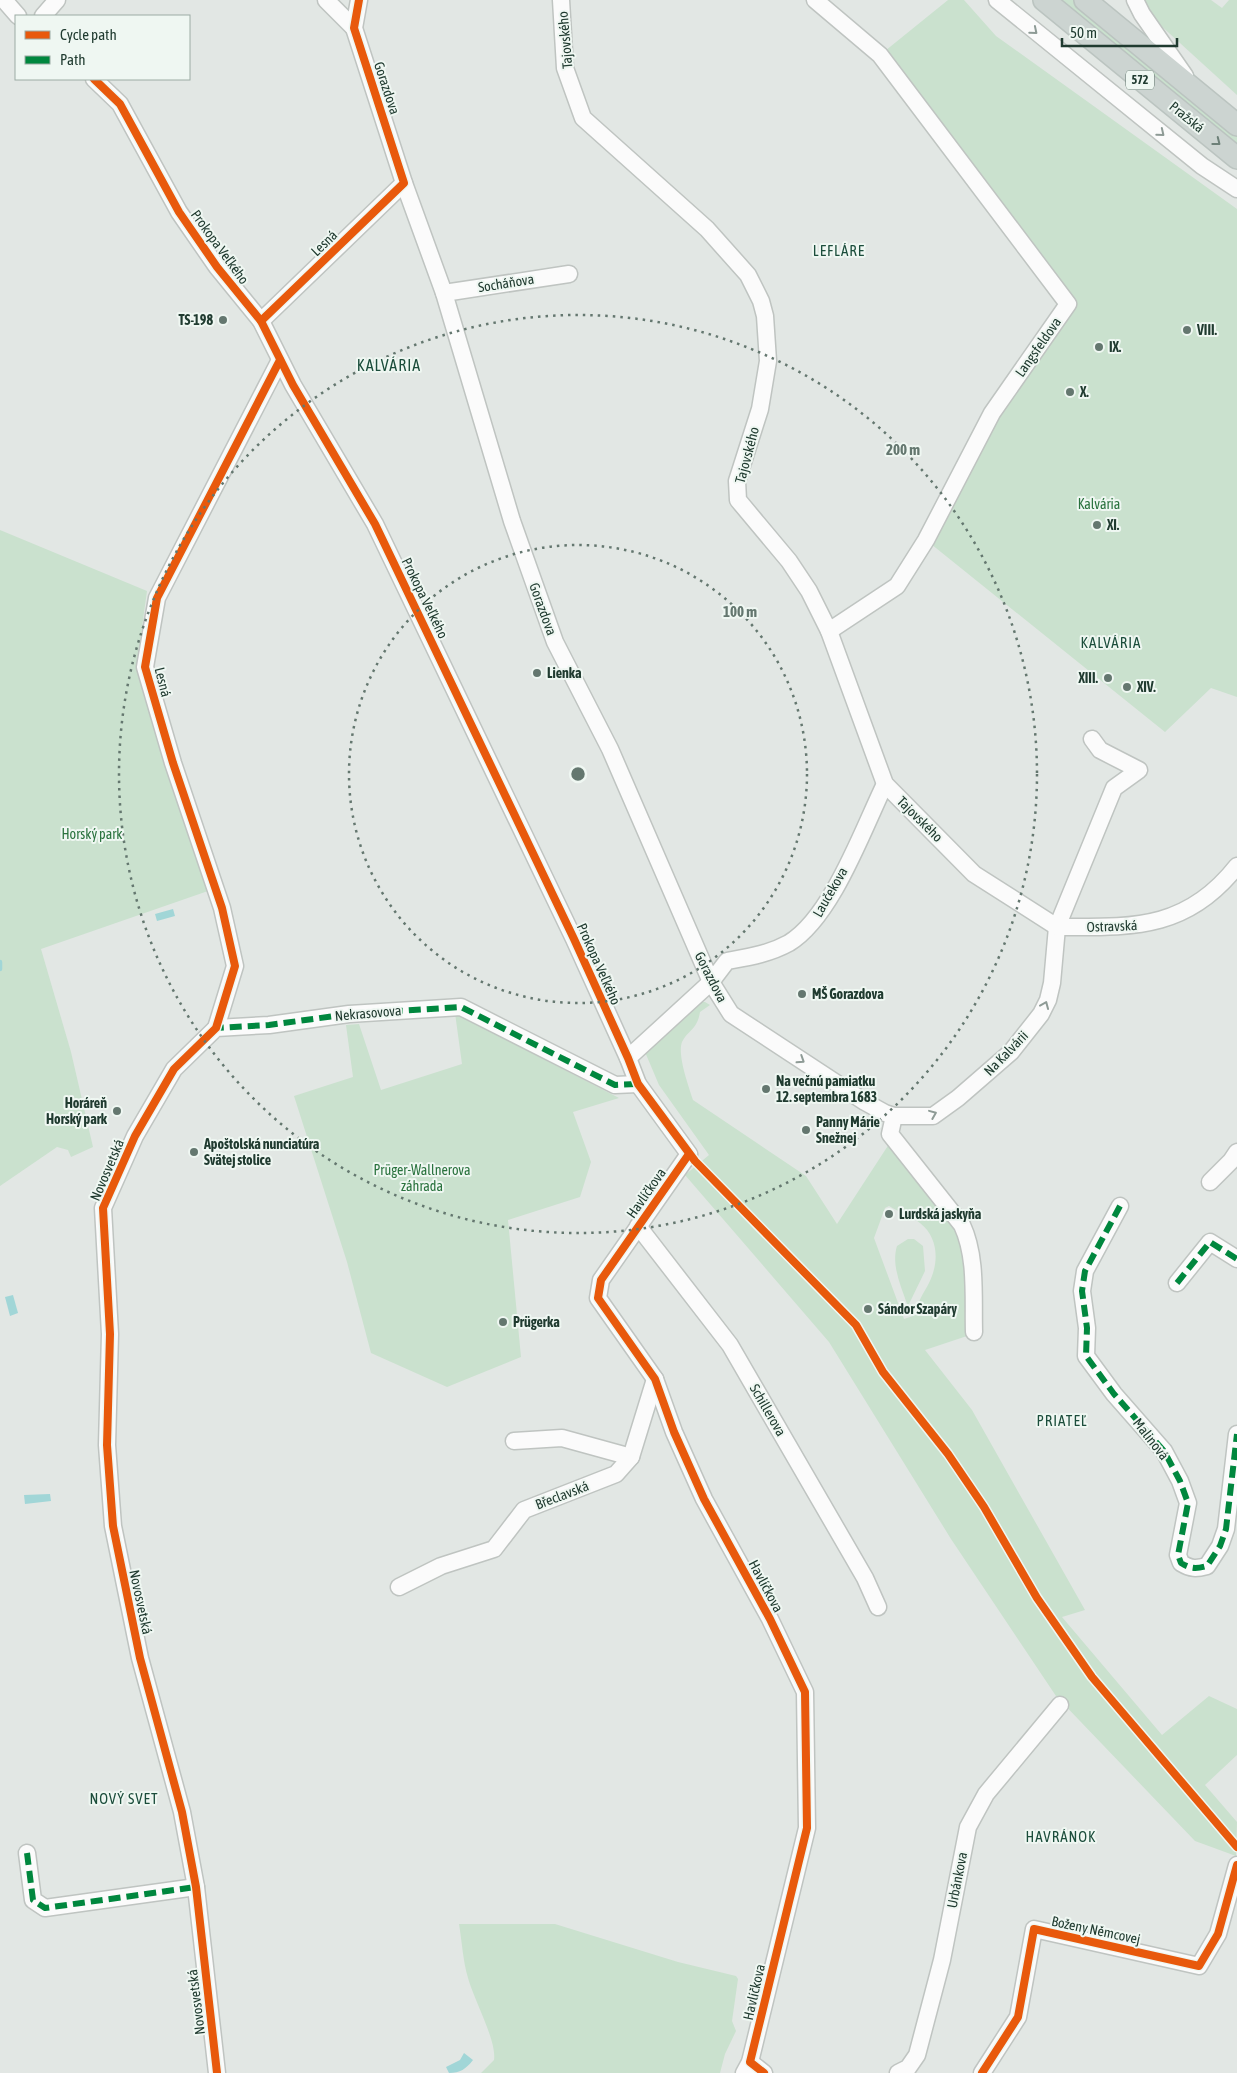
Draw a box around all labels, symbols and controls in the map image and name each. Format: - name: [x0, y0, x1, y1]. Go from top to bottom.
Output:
- street label: Tajovského: [555, 11, 575, 69]
- legend: [15, 15, 190, 80]
- scale bar: [1062, 15, 1177, 47]
- text: 50 m: [1070, 24, 1097, 41]
- text: Cycle path: [60, 26, 117, 43]
- one-way arrow: [1028, 26, 1037, 34]
- text: Path: [60, 51, 86, 68]
- street label: Gorazdova: [371, 60, 403, 116]
- road number: 572: [1126, 70, 1154, 90]
- street label: Pražská: [1166, 98, 1208, 136]
- one-way arrow: [1155, 127, 1164, 135]
- one-way arrow: [1212, 136, 1221, 145]
- street label: Prokopa Veľkého: [188, 207, 252, 287]
- street label: Lesná: [308, 227, 340, 259]
- district label: LEFLÁRE: [813, 242, 865, 259]
- street label: Socháňova: [477, 271, 535, 295]
- place label: TS-198: [178, 312, 213, 328]
- marker: TS-198: [217, 314, 229, 326]
- street label: Langsfeldova: [1012, 314, 1064, 380]
- place label: VIII.: [1196, 322, 1218, 338]
- marker: VIII.: [1181, 324, 1193, 336]
- place label: IX.: [1109, 339, 1122, 355]
- marker: IX.: [1093, 341, 1105, 353]
- district label: KALVÁRIA: [357, 356, 421, 374]
- place label: X.: [1079, 384, 1089, 400]
- marker: X.: [1064, 386, 1076, 398]
- street label: Tajovského: [732, 425, 762, 485]
- text: 200 m: [886, 441, 920, 458]
- park label: Kalvária: [1078, 496, 1120, 512]
- place label: XI.: [1106, 517, 1120, 533]
- marker: XI.: [1091, 519, 1103, 531]
- street label: Prokopa Veľkého: [399, 555, 451, 641]
- street label: Gorazdova: [526, 581, 560, 637]
- text: 100 m: [723, 603, 757, 620]
- district label: KALVÁRIA: [1081, 634, 1141, 651]
- street label: Lesná: [152, 665, 174, 699]
- place label: Lienka: [547, 665, 582, 681]
- marker: Lienka: [531, 667, 543, 679]
- place label: XIII.: [1077, 670, 1098, 686]
- marker: XIII.: [1102, 672, 1114, 684]
- place label: XIV.: [1136, 679, 1156, 695]
- marker: XIV.: [1121, 681, 1133, 693]
- centre of rings: [569, 765, 587, 783]
- street label: Tajovského: [894, 793, 946, 845]
- park label: Horský park: [61, 826, 123, 842]
- street label: Laučekova: [809, 864, 851, 920]
- street label: Ostravská: [1086, 917, 1138, 935]
- street label: Prokopa Veľkého: [574, 921, 624, 1007]
- street label: Gorazdova: [692, 949, 730, 1005]
- place label: MŠ Gorazdova: [812, 986, 884, 1002]
- marker: MŠ Gorazdova: [796, 988, 808, 1000]
- one-way arrow: [1038, 1001, 1049, 1010]
- street label: Nekrasovova: [334, 1002, 402, 1024]
- street label: Na Kalvárii: [981, 1027, 1031, 1079]
- one-way arrow: [795, 1054, 805, 1063]
- place label: Na večnú pamiatku 12. septembra 1683: [776, 1073, 877, 1105]
- marker: Na večnú pamiatku 12. septembra 1683: [760, 1083, 772, 1095]
- place label: Horáreň Horský park: [46, 1095, 108, 1127]
- marker: Horáreň Horský park: [111, 1105, 123, 1117]
- one-way arrow: [928, 1110, 937, 1120]
- place label: Panny Márie Snežnej: [816, 1114, 880, 1146]
- marker: Panny Márie Snežnej: [800, 1124, 812, 1136]
- place label: Apoštolská nunciatúra Svätej stolice: [203, 1136, 320, 1168]
- street label: Novosvetská: [87, 1137, 127, 1203]
- marker: Apoštolská nunciatúra Svätej stolice: [188, 1146, 200, 1158]
- park label: Prüger-Wallnerova záhrada: [374, 1162, 471, 1194]
- street label: Havlíčkova: [623, 1165, 669, 1221]
- place label: Lurdská jaskyňa: [899, 1206, 982, 1222]
- marker: Lurdská jaskyňa: [883, 1208, 895, 1220]
- place label: Sándor Szapáry: [878, 1301, 957, 1317]
- marker: Sándor Szapáry: [862, 1303, 874, 1315]
- place label: Prügerka: [513, 1314, 560, 1330]
- marker: Prügerka: [497, 1316, 509, 1328]
- street label: Schillerova: [747, 1381, 789, 1439]
- district label: PRIATEĽ: [1036, 1412, 1088, 1429]
- street label: Malinová: [1130, 1415, 1172, 1463]
- street label: Břeclavská: [533, 1478, 591, 1512]
- street label: Havlíčkova: [746, 1557, 786, 1615]
- street label: Novosvetská: [126, 1568, 156, 1636]
- district label: NOVÝ SVET: [89, 1790, 159, 1807]
- district label: HAVRÁNOK: [1026, 1828, 1096, 1845]
- street label: Urbánkova: [944, 1851, 970, 1909]
- street label: Boženy Němcovej: [1050, 1913, 1142, 1947]
- street label: Havlíčkova: [740, 1962, 768, 2022]
- street label: Novosvetská: [184, 1969, 208, 2035]

